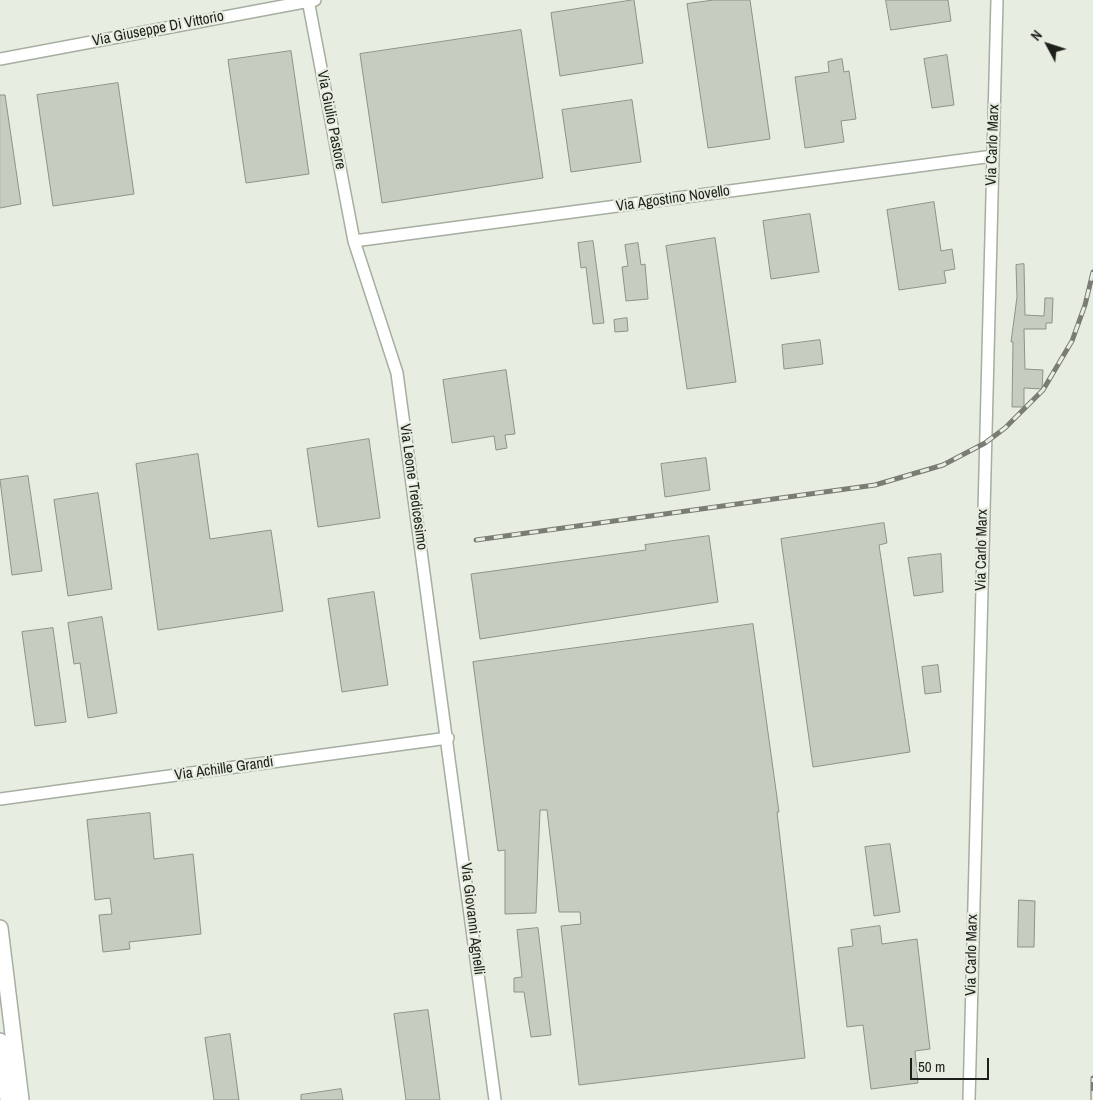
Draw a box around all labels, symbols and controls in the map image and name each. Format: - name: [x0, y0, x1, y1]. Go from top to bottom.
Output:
- street label: Via Giuseppe Di Vittorio: [91, 7, 225, 51]
- north arrow: [1023, 20, 1073, 70]
- text: N: [1027, 26, 1046, 44]
- street label: Via Giulio Pastore: [313, 69, 349, 171]
- street label: Via Carlo Marx: [983, 104, 1003, 186]
- street label: Via Agostino Novello: [615, 182, 731, 216]
- street label: Via Leone Tredicesimo: [395, 423, 431, 551]
- street label: Via Carlo Marx: [972, 509, 992, 591]
- street label: Via Achille Grandi: [173, 753, 275, 785]
- street label: Via Giovanni Agnelli: [456, 862, 488, 976]
- street label: Via Carlo Marx: [962, 914, 982, 996]
- scale bar: [913, 1048, 992, 1080]
- text: 50 m: [918, 1056, 945, 1077]

